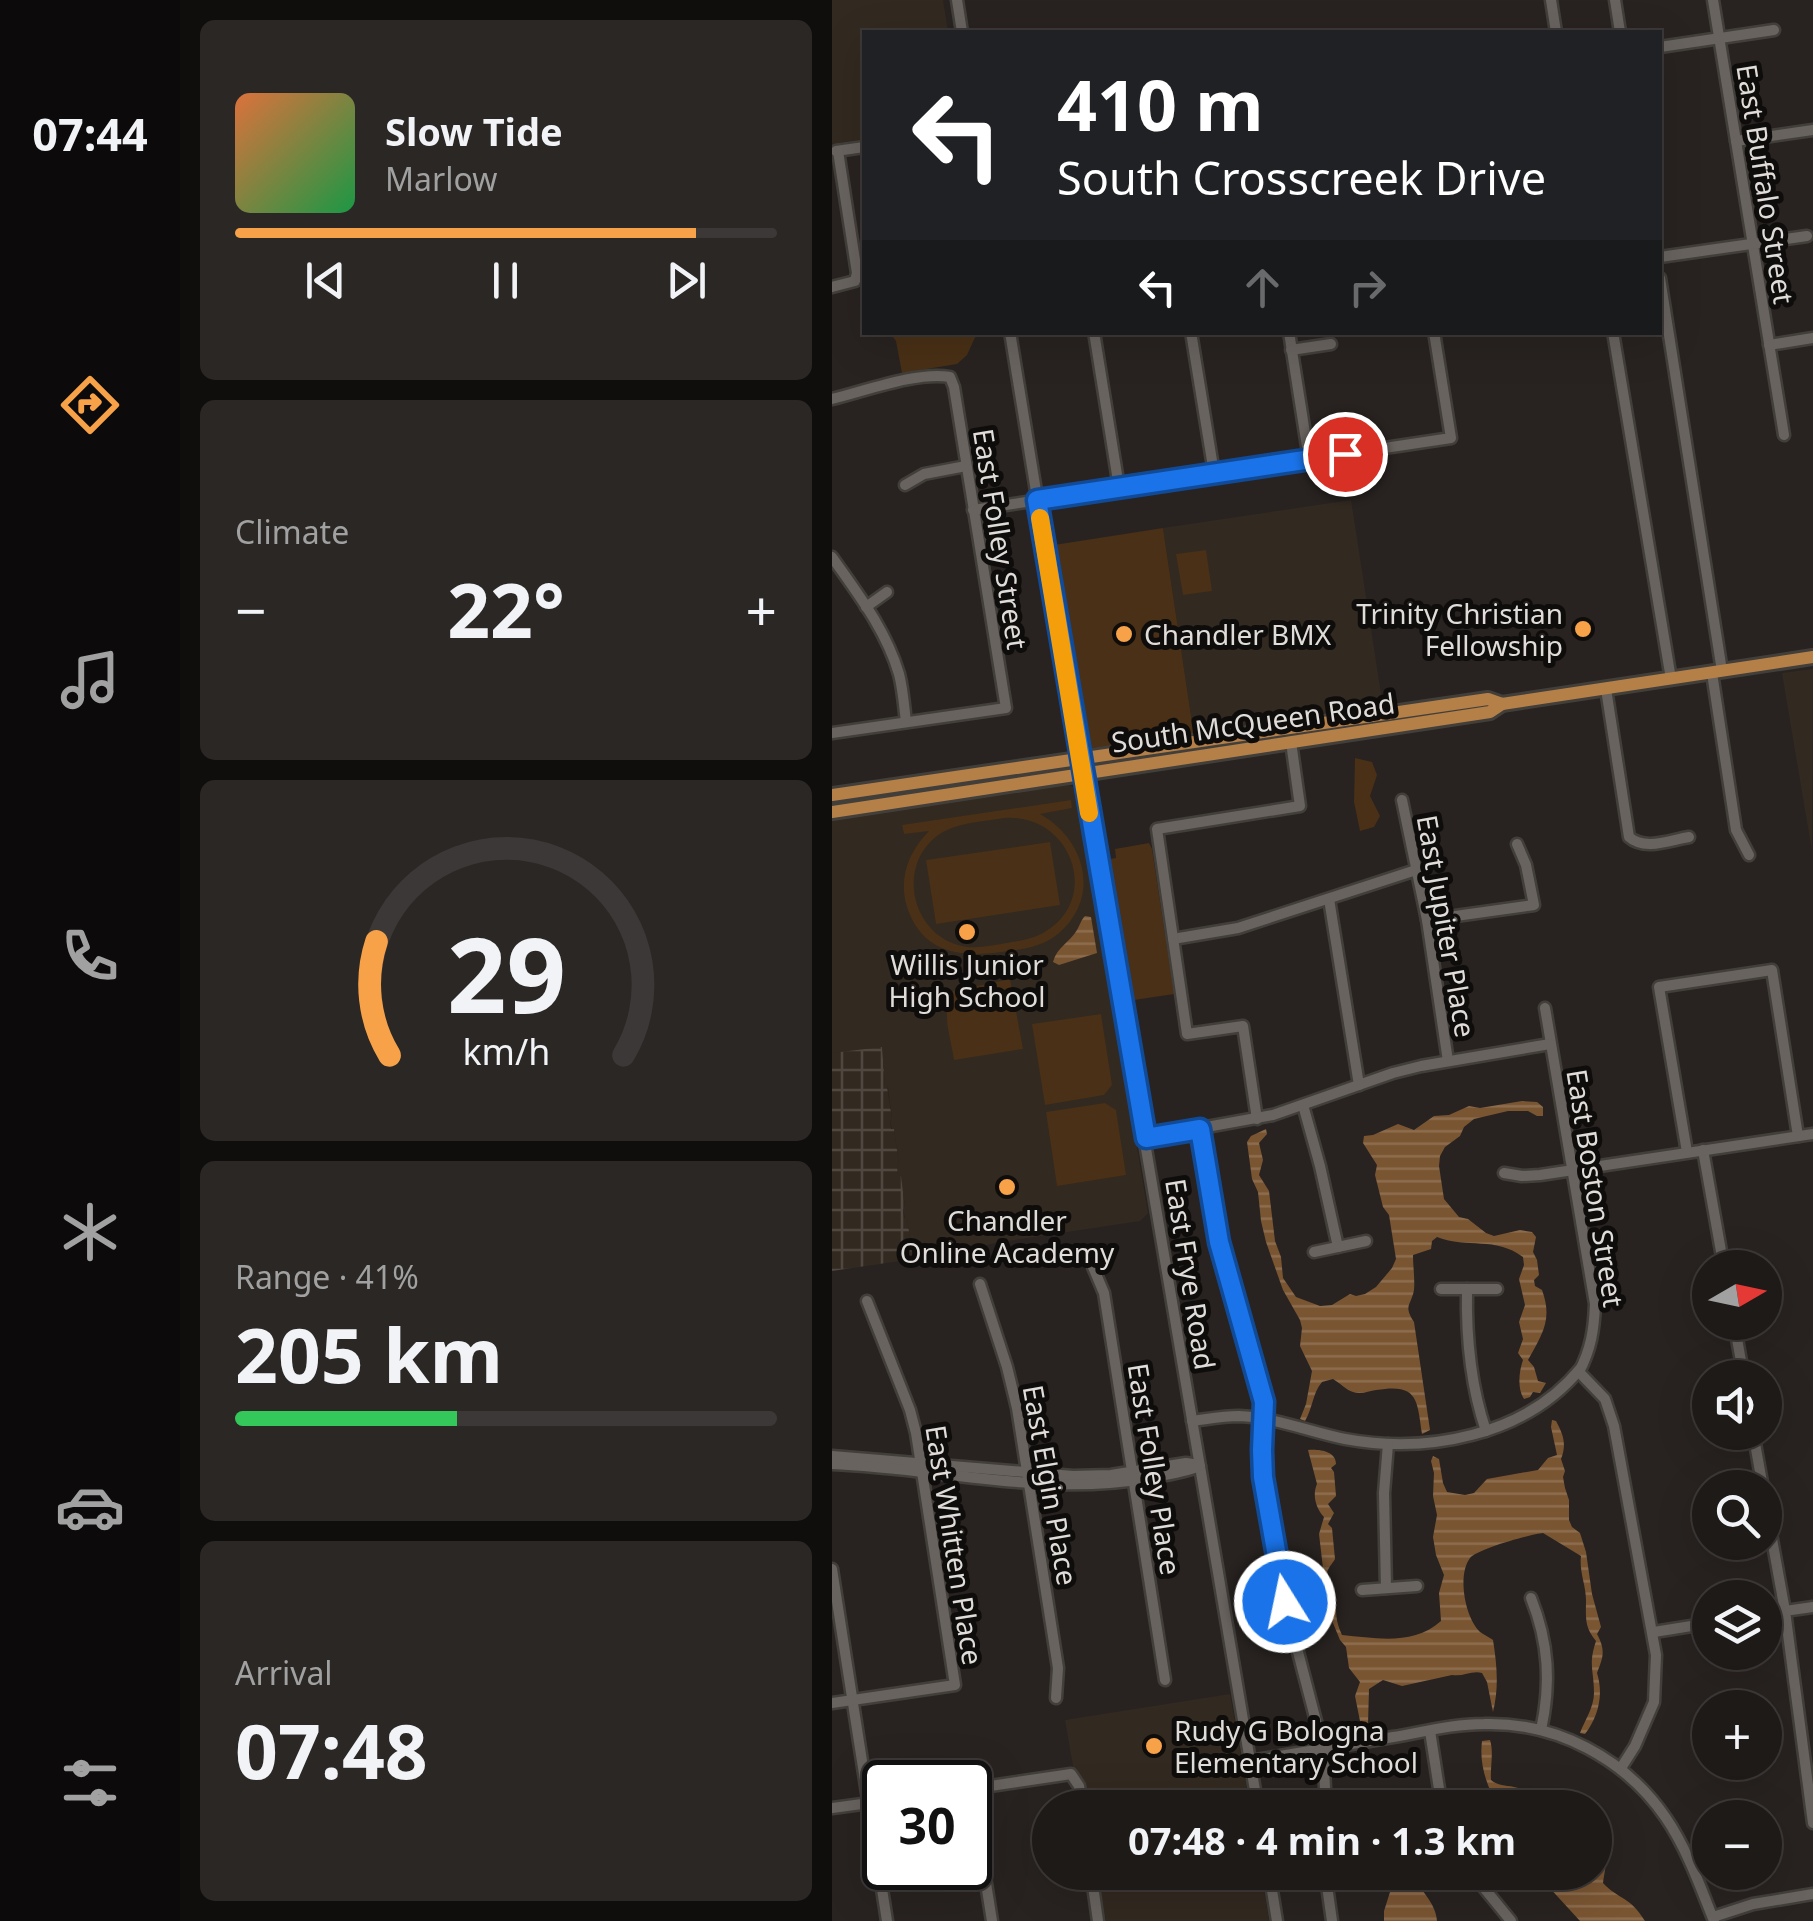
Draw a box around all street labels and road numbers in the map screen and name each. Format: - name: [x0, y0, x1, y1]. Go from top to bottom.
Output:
- street label: East Buffalo Street: [1728, 61, 1804, 307]
- street label: East Folley Street: [965, 426, 1037, 652]
- street label: South McQueen Road: [1109, 683, 1397, 761]
- street label: East Jupiter Place: [1409, 812, 1485, 1040]
- street label: East Boston Street: [1558, 1066, 1634, 1310]
- street label: East Frye Road: [1157, 1176, 1225, 1372]
- street label: East Folley Place: [1120, 1360, 1190, 1578]
- street label: East Elgin Place: [1015, 1382, 1087, 1588]
- street label: East Whitten Place: [917, 1422, 993, 1668]

